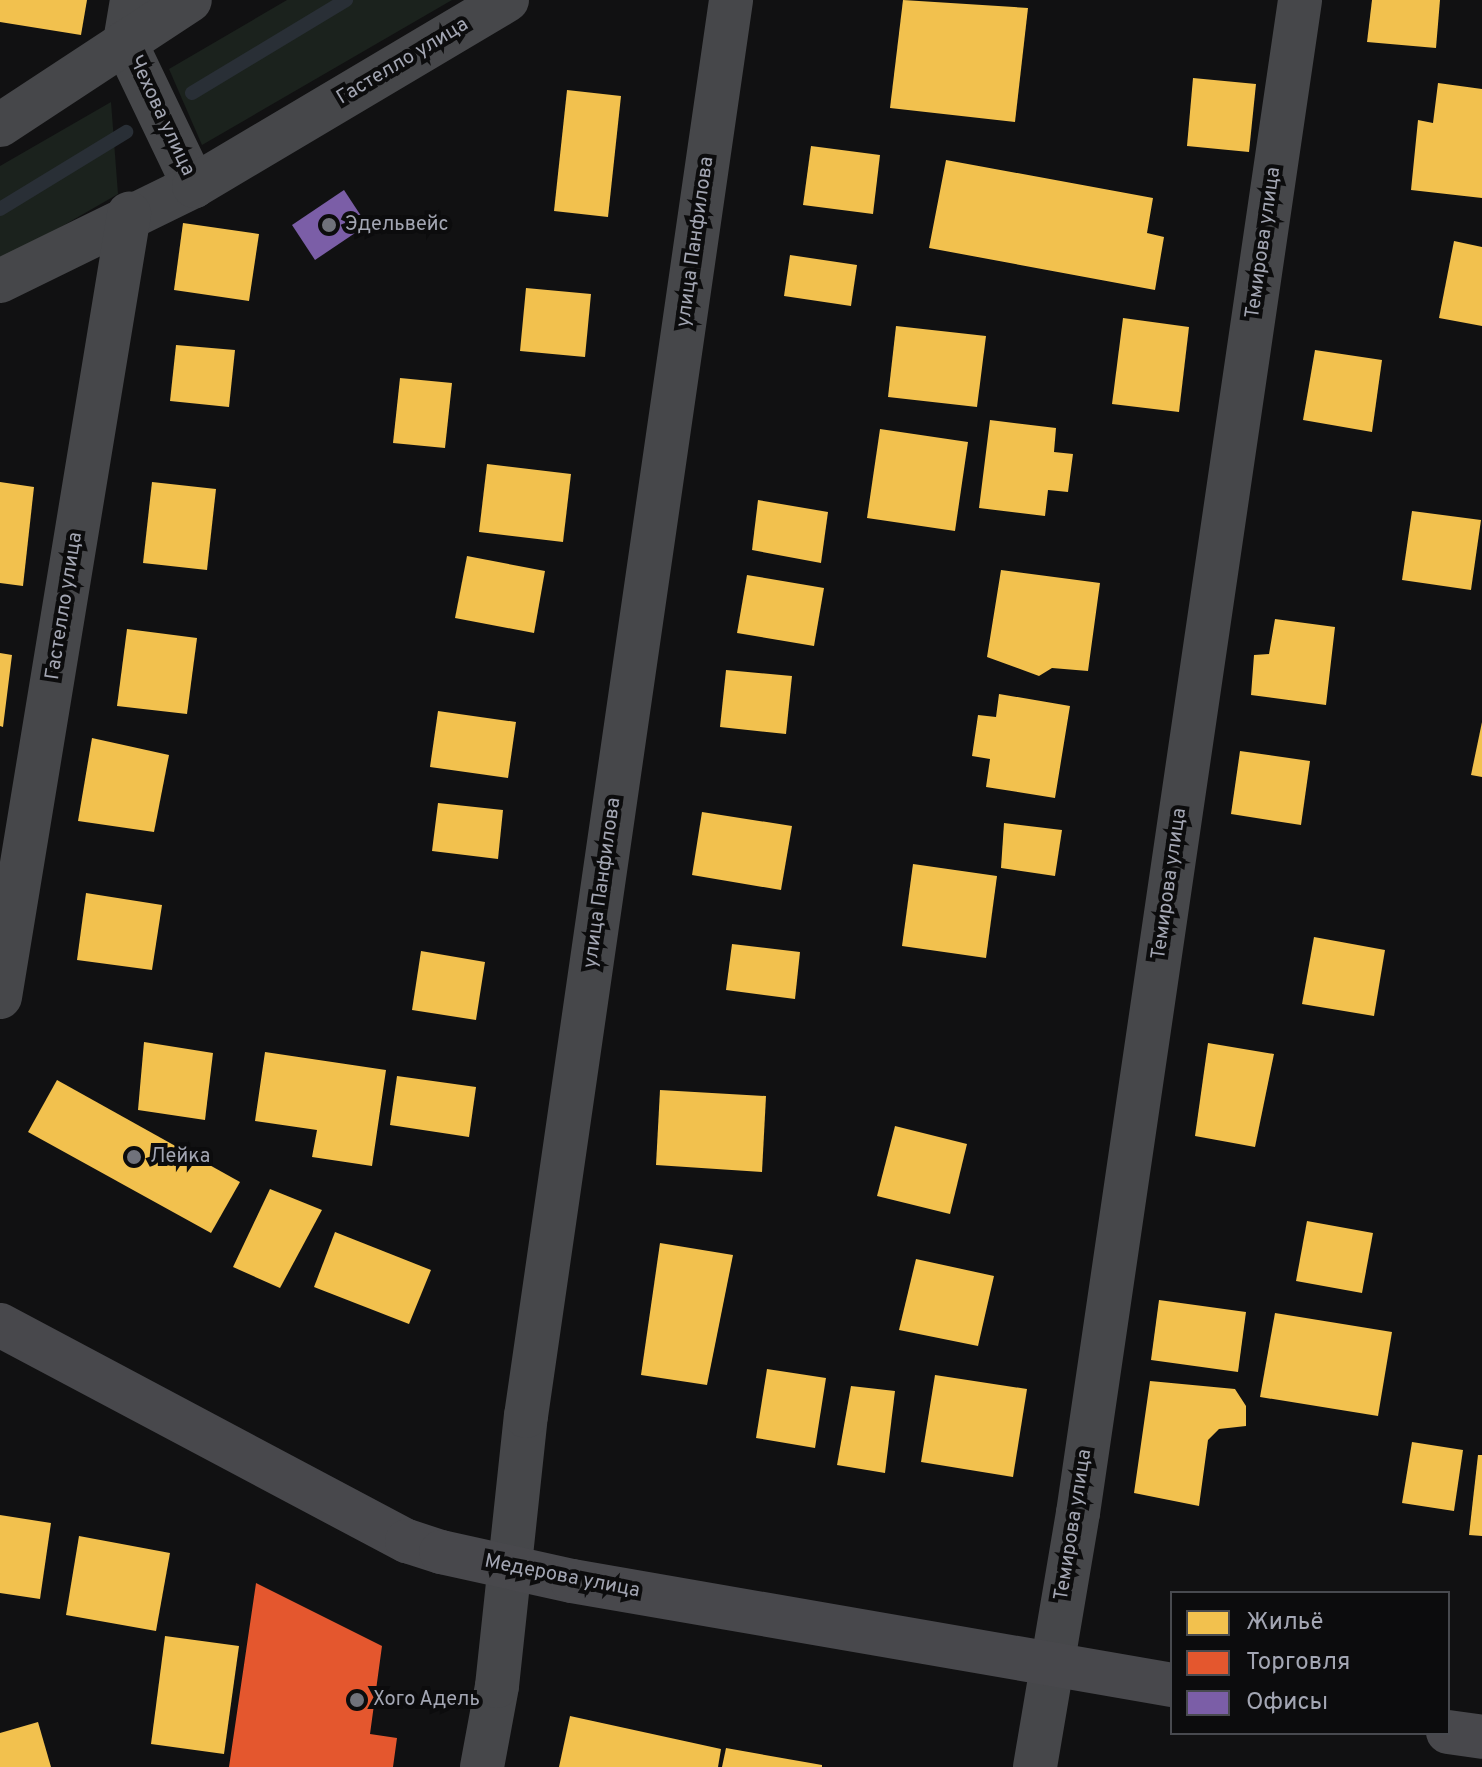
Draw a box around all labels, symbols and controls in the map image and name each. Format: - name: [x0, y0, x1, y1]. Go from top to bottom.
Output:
- street label: Гастелло улица: [333, 13, 473, 111]
- street label: Чехова улица: [123, 52, 199, 180]
- street label: улица Панфилова: [672, 155, 720, 329]
- street label: Темирова улица: [1241, 166, 1287, 320]
- place label: Эдельвейс: [345, 213, 449, 237]
- marker: Эдельвейс: [320, 216, 338, 234]
- street label: Гастелло улица: [41, 530, 89, 682]
- street label: улица Панфилова: [579, 796, 627, 970]
- street label: Темирова улица: [1147, 807, 1193, 961]
- place label: Лейка: [150, 1145, 210, 1169]
- marker: Лейка: [125, 1148, 143, 1166]
- street label: Темирова улица: [1050, 1448, 1098, 1602]
- street label: Медерова улица: [482, 1550, 642, 1604]
- legend: [1170, 1591, 1450, 1735]
- text: Жильё: [1246, 1608, 1323, 1638]
- text: Торговля: [1246, 1648, 1350, 1678]
- place label: Хого Адель: [373, 1688, 481, 1712]
- text: Офисы: [1246, 1688, 1328, 1718]
- marker: Хого Адель: [348, 1691, 366, 1709]

